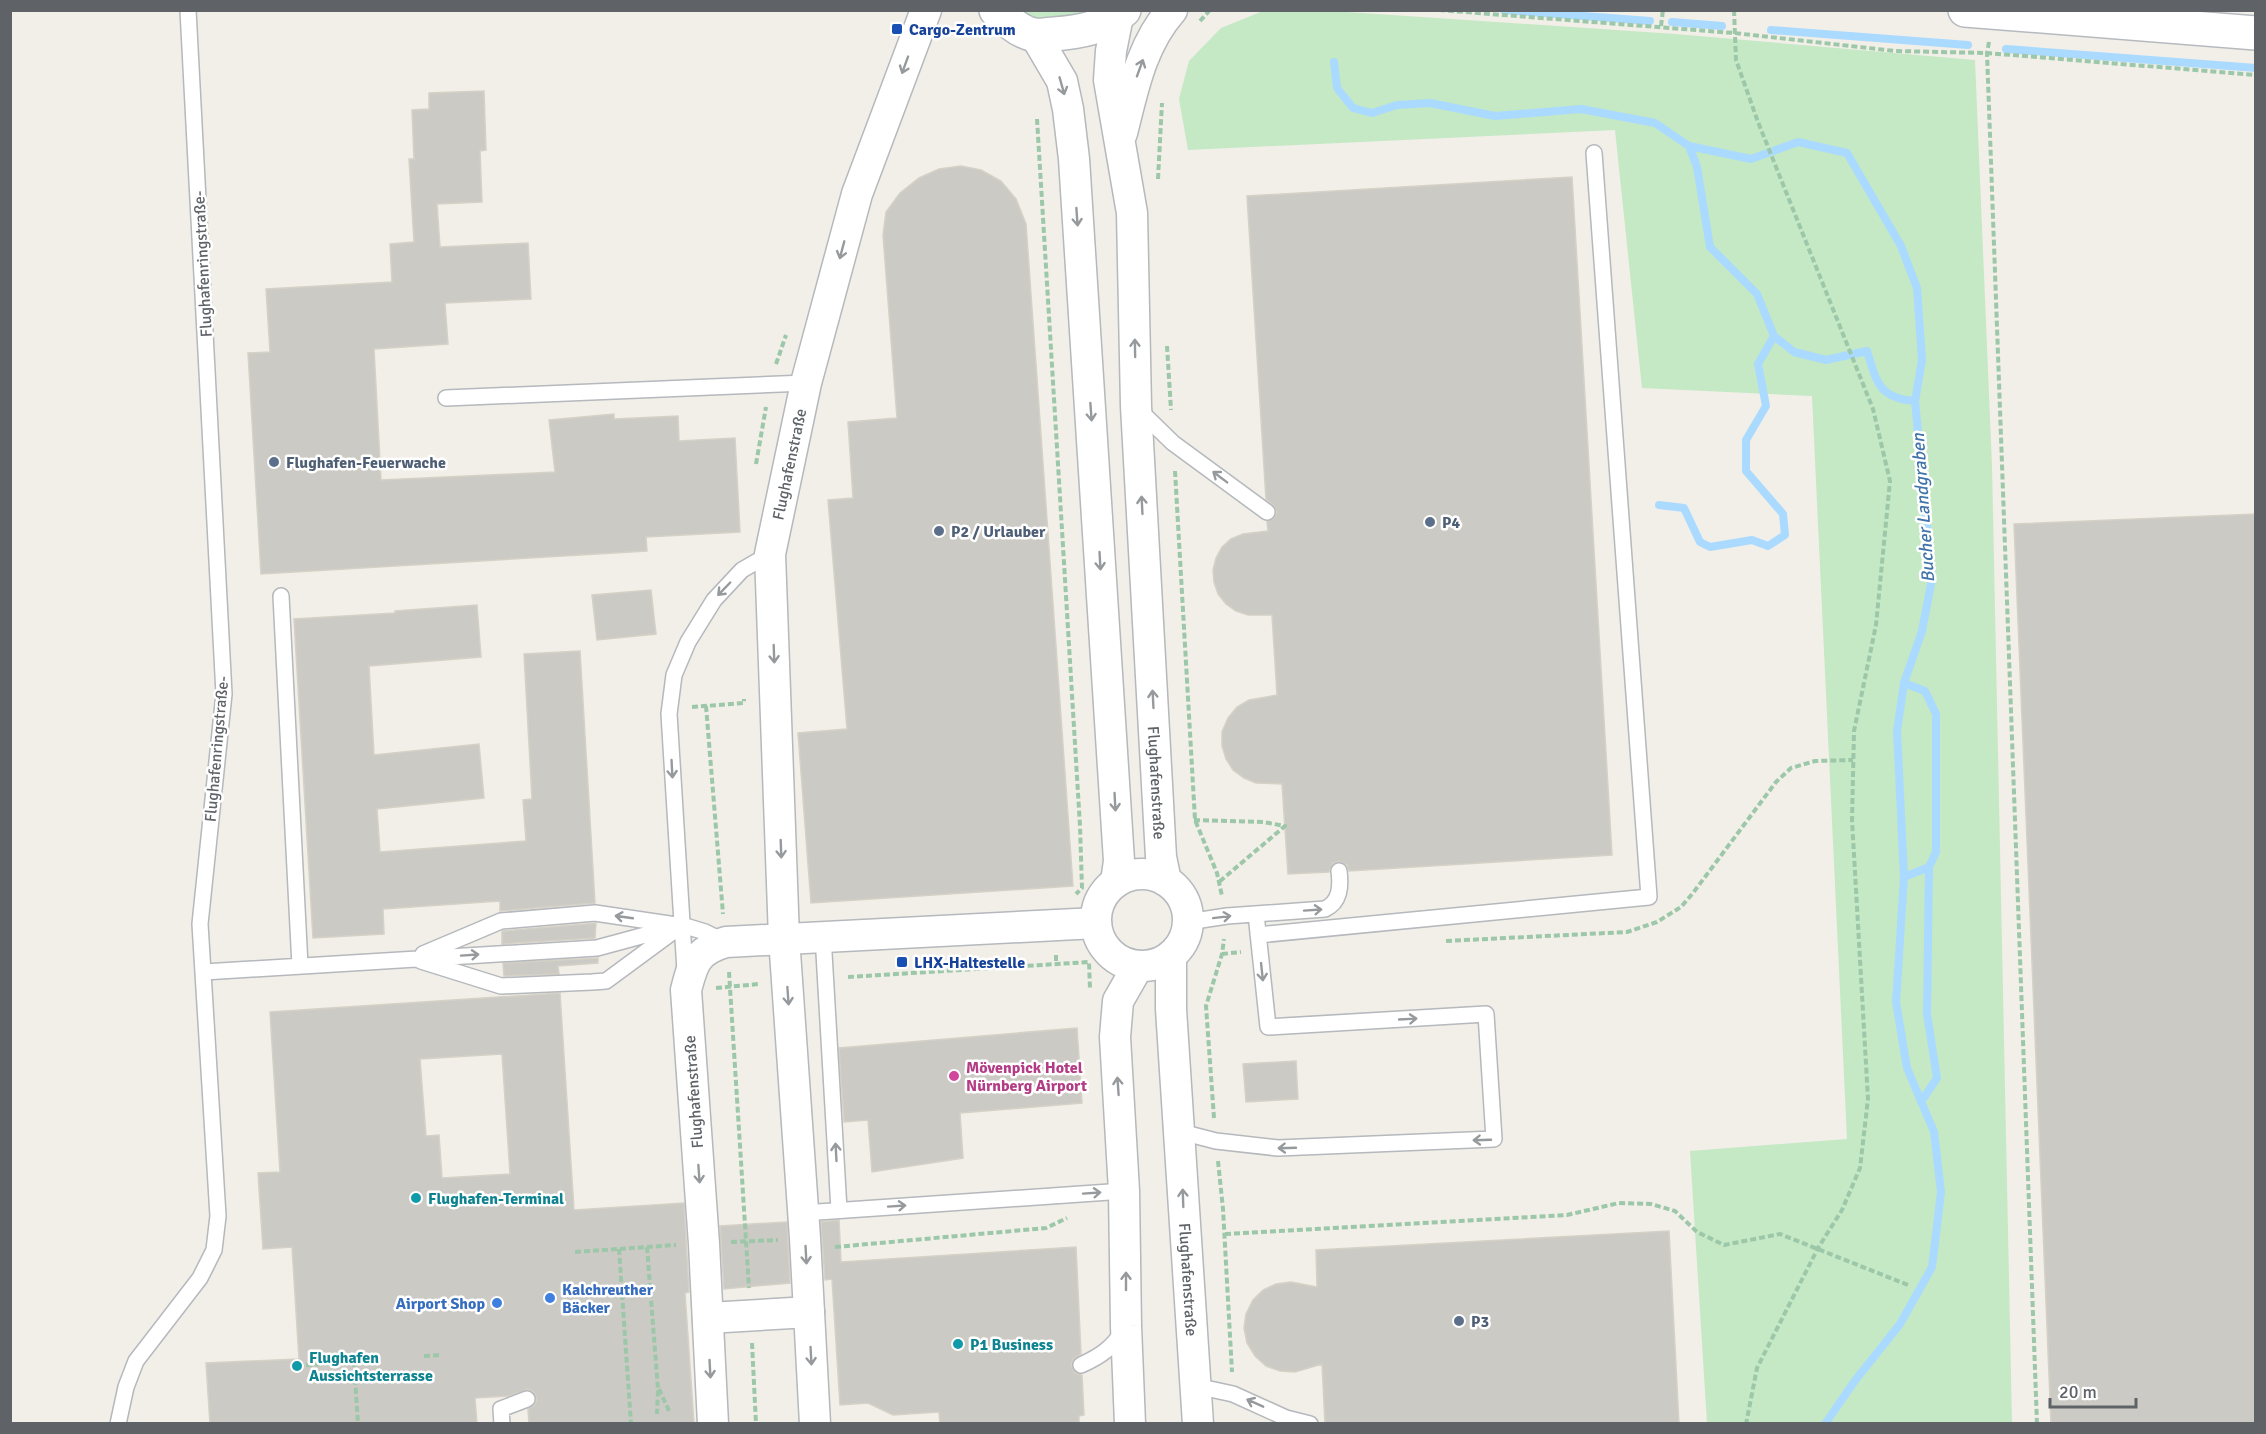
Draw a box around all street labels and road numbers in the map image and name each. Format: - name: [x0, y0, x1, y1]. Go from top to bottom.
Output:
- street label: Flughafenringstraße-: [189, 190, 217, 338]
- street label: Flughafenstraße: [768, 407, 811, 522]
- street label: Flughafenringstraße-: [201, 675, 233, 823]
- street label: Flughafenstraße: [1143, 725, 1169, 840]
- street label: Flughafenstraße: [680, 1035, 708, 1149]
- street label: Flughafenstraße: [1174, 1222, 1201, 1337]

